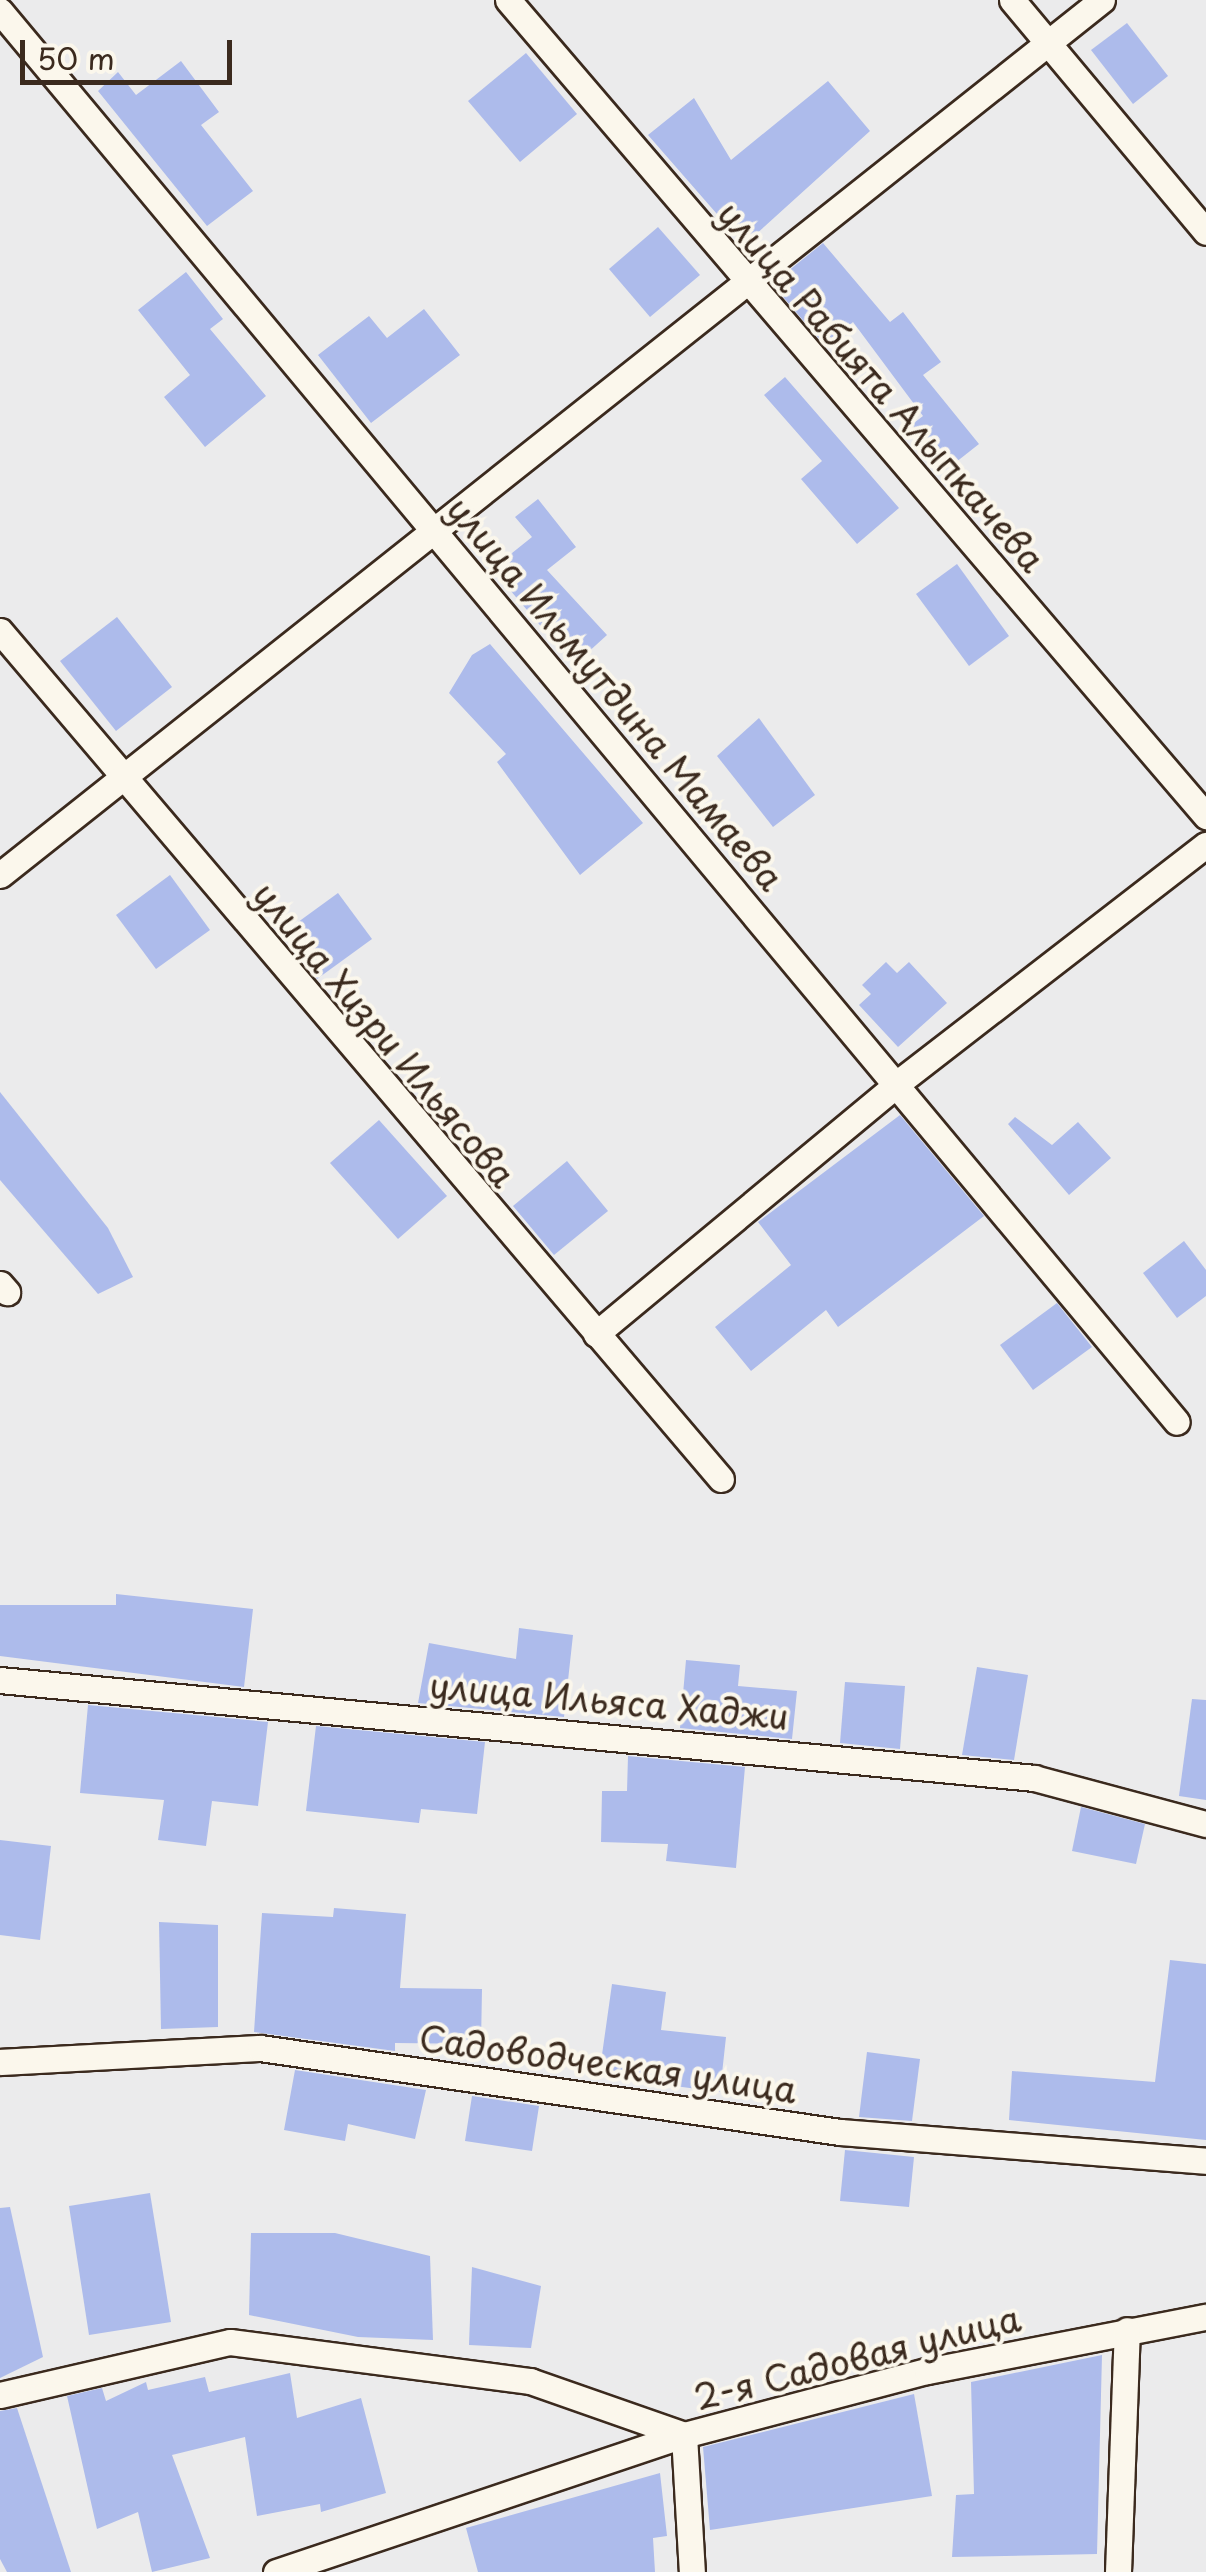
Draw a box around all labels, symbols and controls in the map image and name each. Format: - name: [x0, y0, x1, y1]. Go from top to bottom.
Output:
- scale bar: [25, 20, 238, 82]
- text: 50 m: [37, 35, 115, 80]
- street label: улица Рабията Алыпкачева: [709, 191, 1055, 581]
- street label: улица Ильмутдина Мамаева: [438, 486, 794, 900]
- street label: улица Хизри Ильясова: [243, 871, 527, 1197]
- street label: улица Ильяса Хаджи: [427, 1663, 791, 1737]
- street label: Садоводческая улица: [416, 2016, 800, 2110]
- street label: 2-я Садовая улица: [689, 2296, 1025, 2418]

